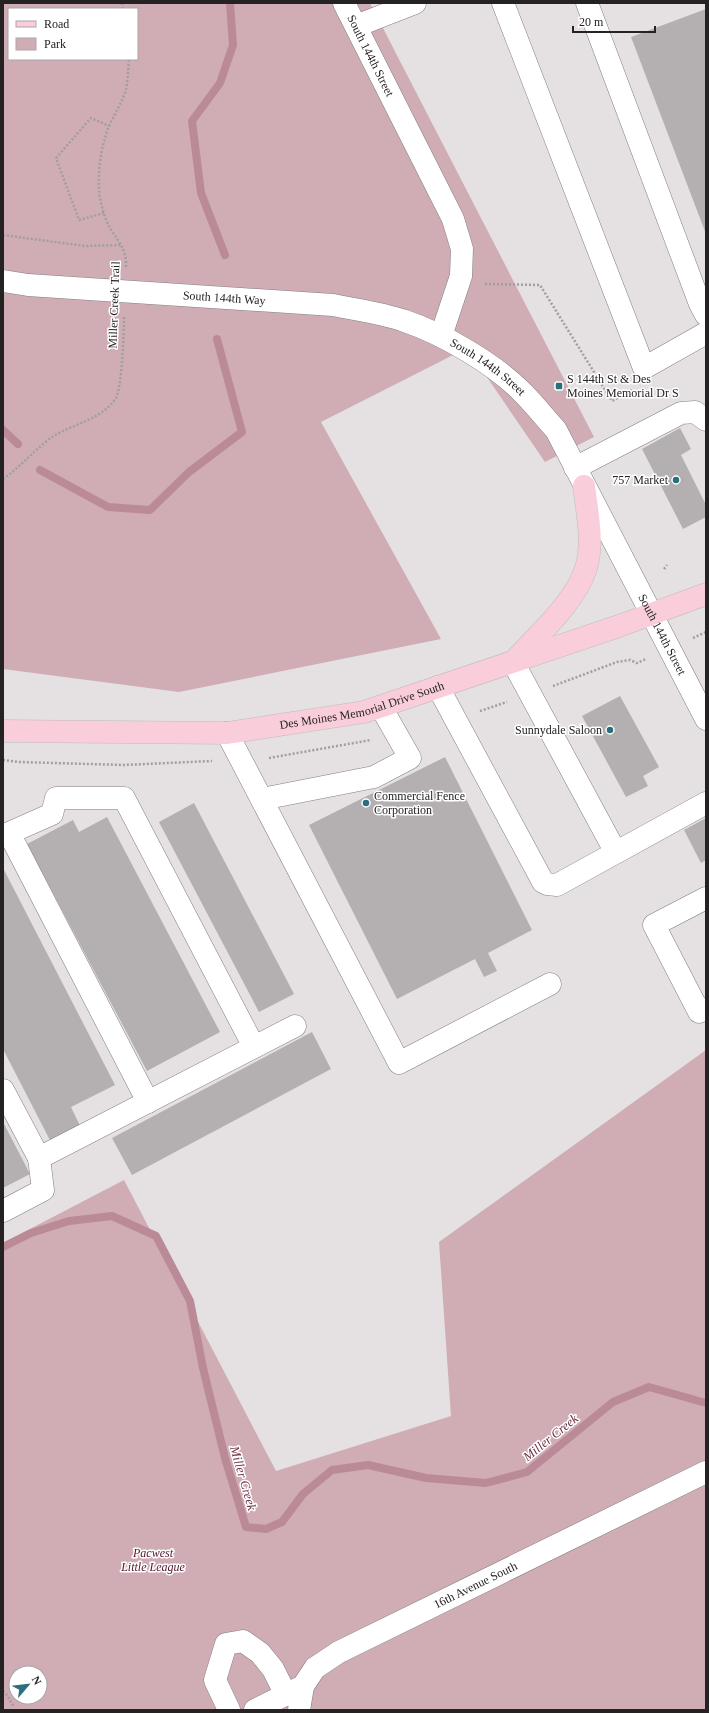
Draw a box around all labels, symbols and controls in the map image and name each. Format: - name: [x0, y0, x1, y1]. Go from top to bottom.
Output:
- legend: [8, 8, 138, 60]
- scale bar: [573, 8, 655, 34]
- street label: South 144th Street: [344, 13, 397, 99]
- text: 20 m: [579, 15, 604, 29]
- text: Road: [44, 17, 69, 31]
- text: Park: [44, 37, 66, 51]
- street label: Miller Creek Trail: [105, 260, 123, 349]
- street label: South 144th Way: [182, 288, 266, 308]
- street label: South 144th Street: [448, 335, 529, 399]
- place label: S 144th St & Des Moines Memorial Dr S: [567, 372, 679, 400]
- marker: S 144th St & Des Moines Memorial Dr S: [554, 381, 564, 391]
- place label: 757 Market: [612, 473, 669, 487]
- marker: 757 Market: [671, 475, 681, 485]
- street label: South 144th Street: [635, 592, 689, 678]
- street label: Des Moines Memorial Drive South: [279, 678, 446, 732]
- place label: Sunnydale Saloon: [515, 723, 602, 737]
- marker: Sunnydale Saloon: [605, 725, 615, 735]
- place label: Commercial Fence Corporation: [374, 789, 465, 817]
- marker: Commercial Fence Corporation: [361, 798, 371, 808]
- water label: Miller Creek: [519, 1411, 581, 1465]
- water label: Miller Creek: [227, 1443, 260, 1512]
- park label: Pacwest Little League: [120, 1546, 186, 1574]
- street label: 16th Avenue South: [431, 1559, 519, 1611]
- north arrow: [8, 1665, 48, 1705]
- text: N: [30, 1674, 44, 1687]

